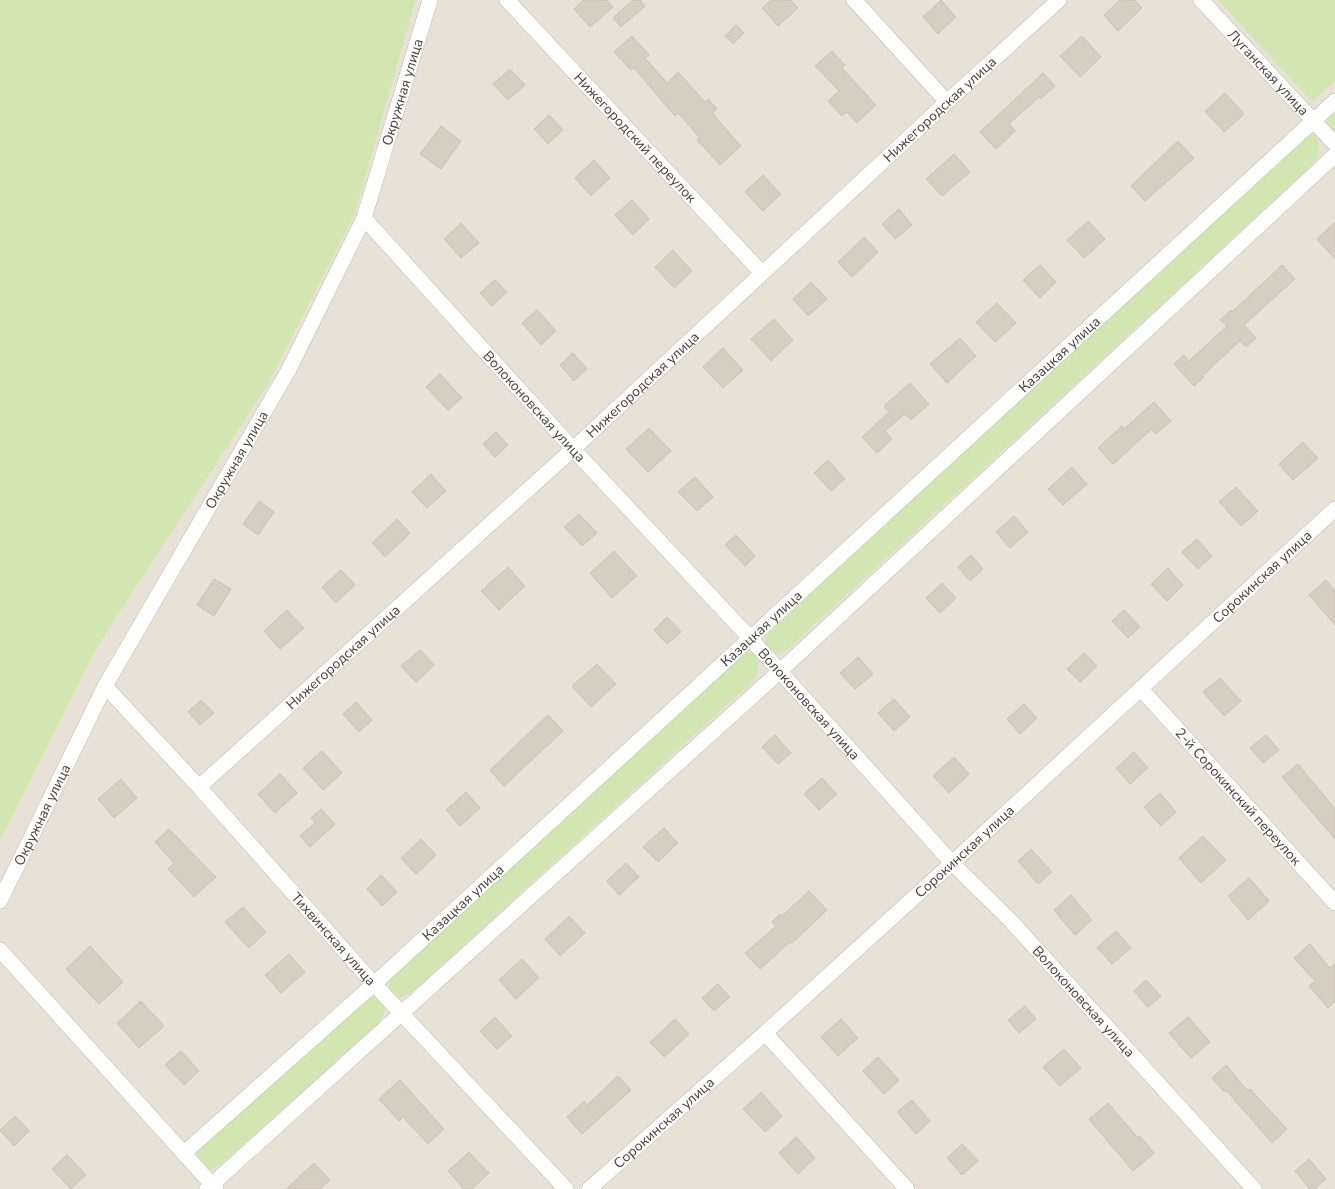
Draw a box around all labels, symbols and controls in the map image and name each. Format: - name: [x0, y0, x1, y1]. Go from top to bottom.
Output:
- street label: Луганская улица: [1224, 25, 1313, 120]
- street label: Окружная улица: [377, 36, 427, 148]
- street label: Нижегородская улица: [879, 52, 1000, 166]
- street label: Нижегородский переулок: [570, 68, 701, 207]
- street label: Казацкая улица: [1014, 312, 1104, 397]
- street label: Нижегородская улица: [582, 327, 703, 442]
- street label: Волоконовская улица: [479, 347, 590, 466]
- street label: Окружная улица: [200, 407, 272, 512]
- street label: Сорокинская улица: [1208, 526, 1316, 627]
- street label: Казацкая улица: [716, 586, 806, 671]
- street label: Нижегородская улица: [282, 600, 404, 714]
- street label: Волоконовская улица: [754, 644, 864, 764]
- street label: 2-й Сорокинский переулок: [1171, 724, 1306, 870]
- street label: Окружная улица: [9, 761, 75, 869]
- street label: Сорокинская улица: [911, 801, 1018, 902]
- street label: Казацкая улица: [418, 860, 508, 945]
- street label: Тихвинская улица: [287, 888, 380, 990]
- street label: Волоконовская улица: [1028, 942, 1139, 1061]
- street label: Сорокинская улица: [609, 1073, 718, 1173]

